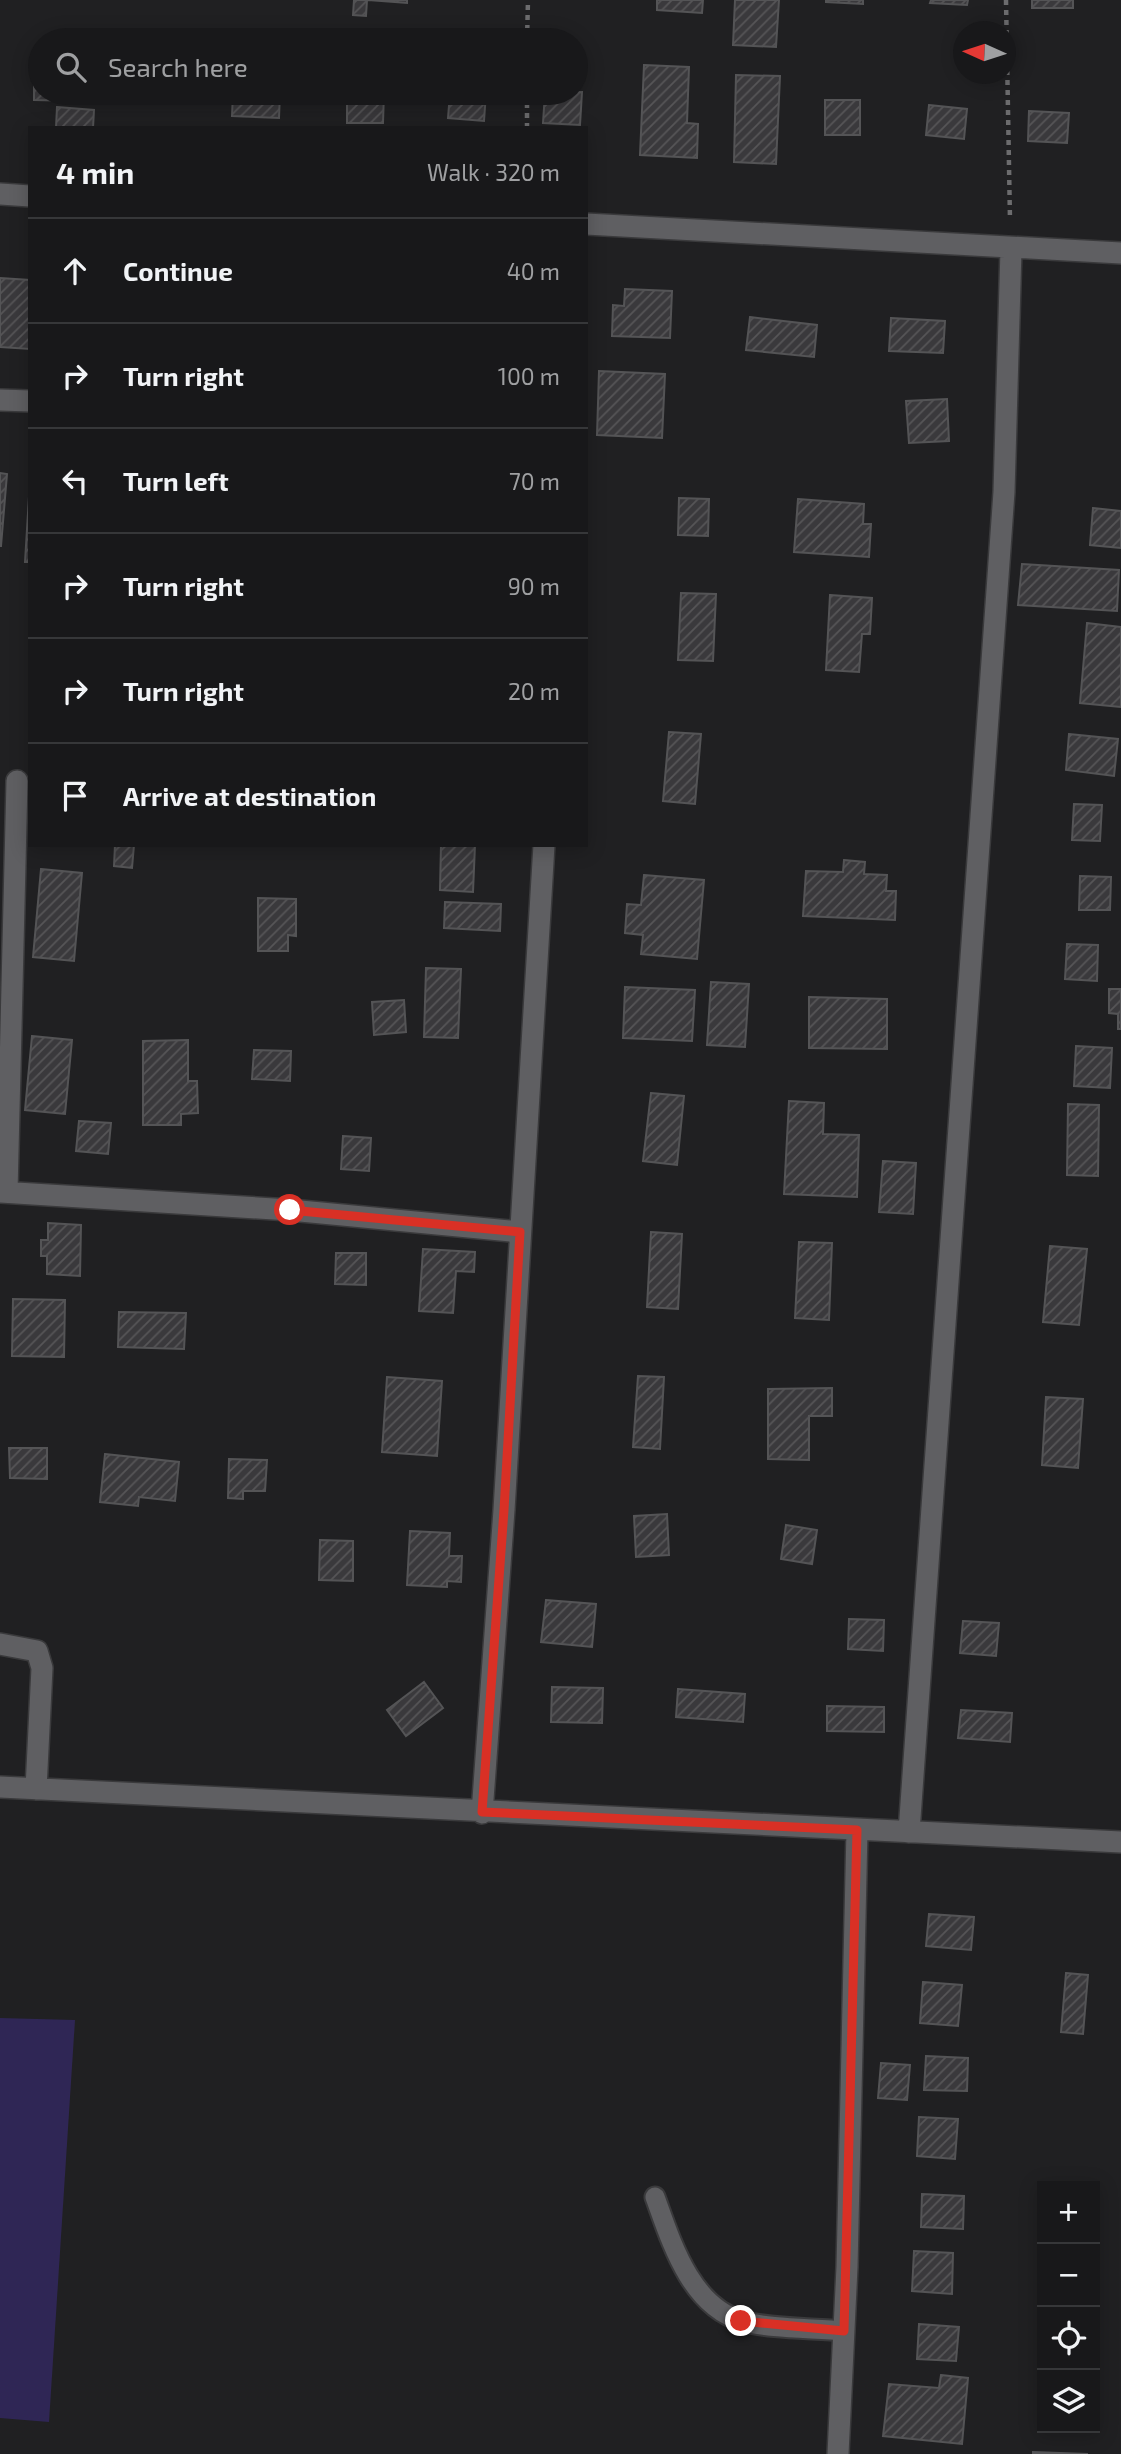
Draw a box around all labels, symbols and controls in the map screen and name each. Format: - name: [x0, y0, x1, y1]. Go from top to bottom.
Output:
- north arrow: [953, 21, 1016, 84]
- search box: [28, 28, 588, 105]
- icon: search: [52, 48, 90, 86]
- text: Search here: [108, 51, 248, 82]
- text: 4 min: [56, 154, 134, 190]
- text: Walk · 320 m: [427, 158, 560, 186]
- icon: ahead: [56, 252, 94, 290]
- text: Continue: [123, 255, 233, 286]
- text: 40 m: [507, 257, 560, 285]
- icon: right: [56, 357, 94, 395]
- text: Turn right: [123, 360, 244, 391]
- text: 100 m: [498, 362, 560, 390]
- icon: left: [56, 462, 94, 500]
- text: Turn left: [123, 465, 229, 496]
- text: 70 m: [509, 467, 560, 495]
- icon: right: [56, 567, 94, 605]
- text: Turn right: [123, 570, 244, 601]
- text: 90 m: [508, 572, 560, 600]
- icon: right: [56, 672, 94, 710]
- text: Turn right: [123, 675, 244, 706]
- text: 20 m: [508, 677, 560, 705]
- icon: arrive: [56, 777, 94, 815]
- text: Arrive at destination: [123, 780, 376, 811]
- route start: [274, 1194, 305, 1225]
- map controls: [1037, 2181, 1100, 2433]
- button: +: [1037, 2181, 1100, 2244]
- button: −: [1037, 2244, 1100, 2307]
- route end: [725, 2305, 756, 2336]
- button: locate: [1037, 2307, 1100, 2370]
- button: layers: [1037, 2370, 1100, 2433]

